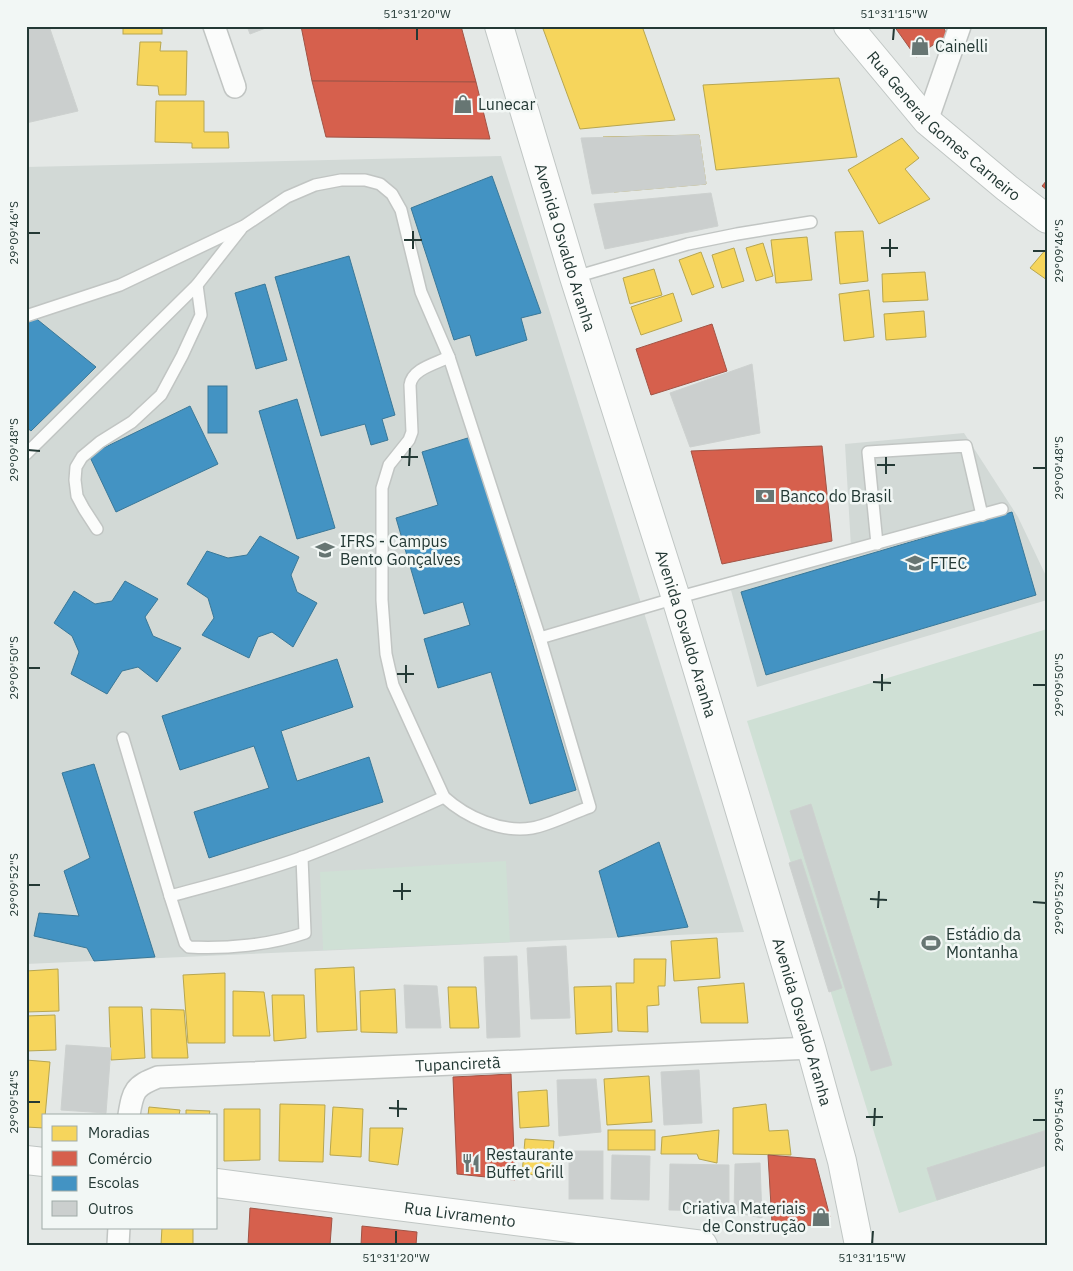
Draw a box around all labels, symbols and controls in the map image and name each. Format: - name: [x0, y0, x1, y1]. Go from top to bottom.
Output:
- text: 51°31'20"W: [383, 6, 451, 21]
- text: 51°31'15"W: [860, 6, 928, 21]
- shop icon: Cainelli: [909, 35, 931, 57]
- place label: Cainelli: [935, 36, 988, 56]
- street label: Rua General Gomes Carneiro: [863, 47, 1025, 205]
- shop icon: Lunecar: [452, 93, 474, 115]
- place label: Lunecar: [478, 94, 535, 114]
- street label: Avenida Osvaldo Aranha: [531, 161, 601, 334]
- text: 29°09'46"S: [6, 201, 21, 265]
- text: 29°09'46"S: [1051, 219, 1066, 283]
- text: 29°09'48"S: [6, 418, 21, 482]
- text: 29°09'48"S: [1051, 436, 1066, 500]
- bank icon: Banco do Brasil: [754, 485, 776, 507]
- place label: Banco do Brasil: [780, 486, 892, 506]
- place label: IFRS - Campus Bento Gonçalves: [340, 531, 461, 569]
- school or university icon: IFRS - Campus Bento Gonçalves: [314, 539, 336, 561]
- street label: Avenida Osvaldo Aranha: [651, 547, 721, 720]
- school or university icon: FTEC: [904, 552, 926, 574]
- place label: FTEC: [930, 553, 967, 573]
- text: 29°09'50"S: [6, 636, 21, 700]
- text: 29°09'50"S: [1051, 653, 1066, 717]
- text: 29°09'52"S: [6, 853, 21, 917]
- text: 29°09'52"S: [1051, 871, 1066, 935]
- place label: Estádio da Montanha: [946, 924, 1021, 962]
- sports icon: Estádio da Montanha: [920, 932, 942, 954]
- street label: Avenida Osvaldo Aranha: [768, 935, 837, 1108]
- street label: Tupanciretã: [415, 1052, 501, 1076]
- text: 29°09'54"S: [6, 1070, 21, 1134]
- text: 29°09'54"S: [1051, 1088, 1066, 1152]
- legend: [42, 1114, 218, 1228]
- text: Moradias: [88, 1123, 150, 1142]
- place label: Restaurante Buffet Grill: [486, 1144, 574, 1182]
- text: Comércio: [88, 1149, 152, 1168]
- restaurant icon: Restaurante Buffet Grill: [460, 1152, 482, 1174]
- text: Escolas: [88, 1173, 139, 1192]
- street label: Rua Livramento: [403, 1197, 517, 1231]
- place label: Criativa Materiais de Construção: [682, 1198, 806, 1236]
- text: Outros: [88, 1199, 134, 1218]
- shop icon: Criativa Materiais de Construção: [810, 1206, 832, 1228]
- text: 51°31'20"W: [362, 1250, 430, 1265]
- text: 51°31'15"W: [838, 1250, 906, 1265]

